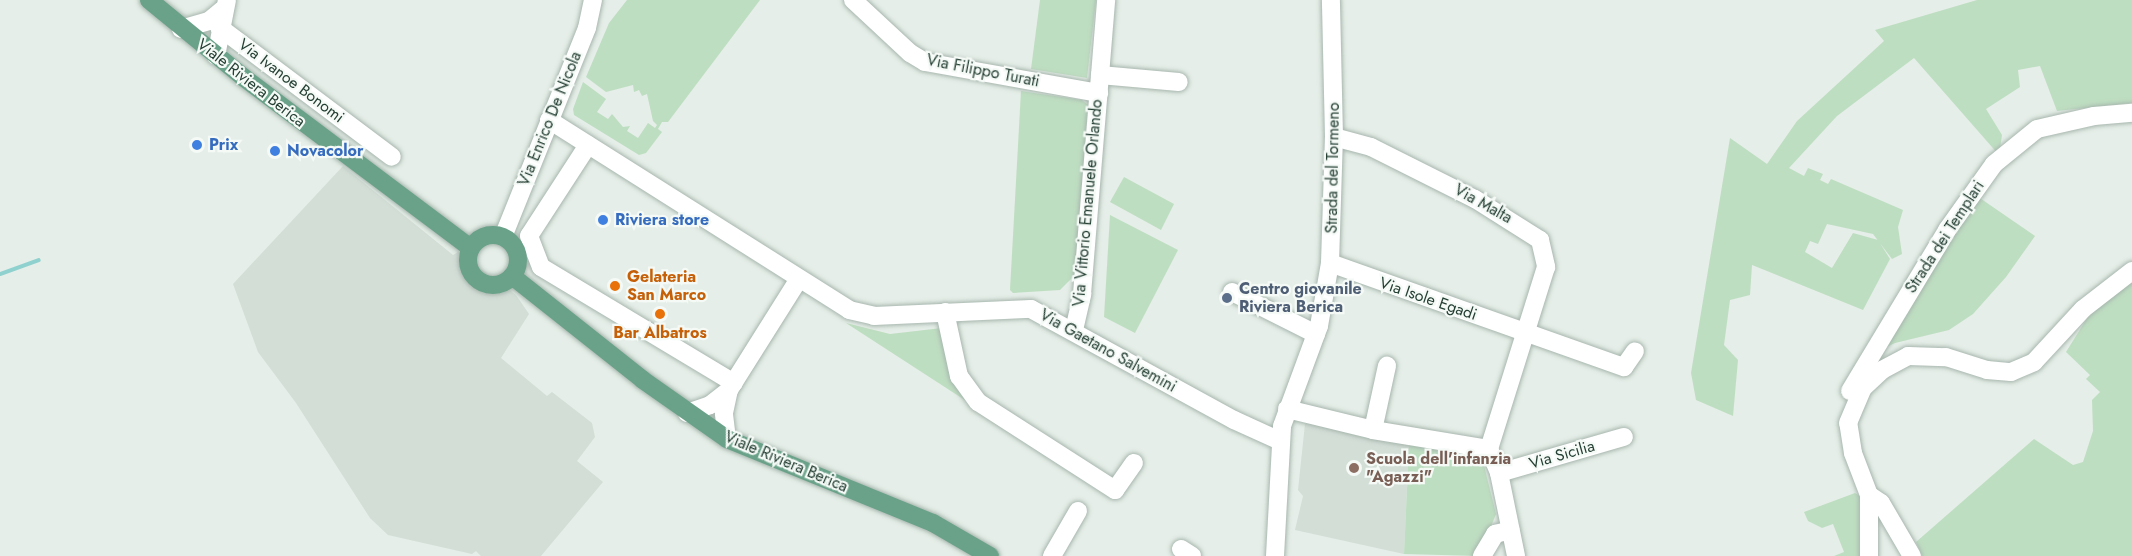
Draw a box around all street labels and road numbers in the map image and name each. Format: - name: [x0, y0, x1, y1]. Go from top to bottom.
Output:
- street label: Viale Riviera Berica: [193, 35, 309, 131]
- street label: Via Ivanoe Bonomi: [234, 35, 348, 127]
- street label: Via Enrico De Nicola: [514, 49, 586, 189]
- street label: Via Filippo Turati: [925, 51, 1041, 91]
- street label: Via Vittorio Emanuele Orlando: [1069, 99, 1107, 307]
- street label: Strada del Tormeno: [1322, 102, 1344, 234]
- street label: Strada dei Templari: [1901, 177, 1989, 297]
- street label: Via Malta: [1451, 180, 1515, 228]
- street label: Via Isole Egadi: [1377, 273, 1479, 325]
- street label: Via Gaetano Salvemini: [1036, 305, 1180, 397]
- street label: Viale Riviera Berica: [722, 427, 850, 497]
- street label: Via Sicilia: [1527, 436, 1597, 474]

